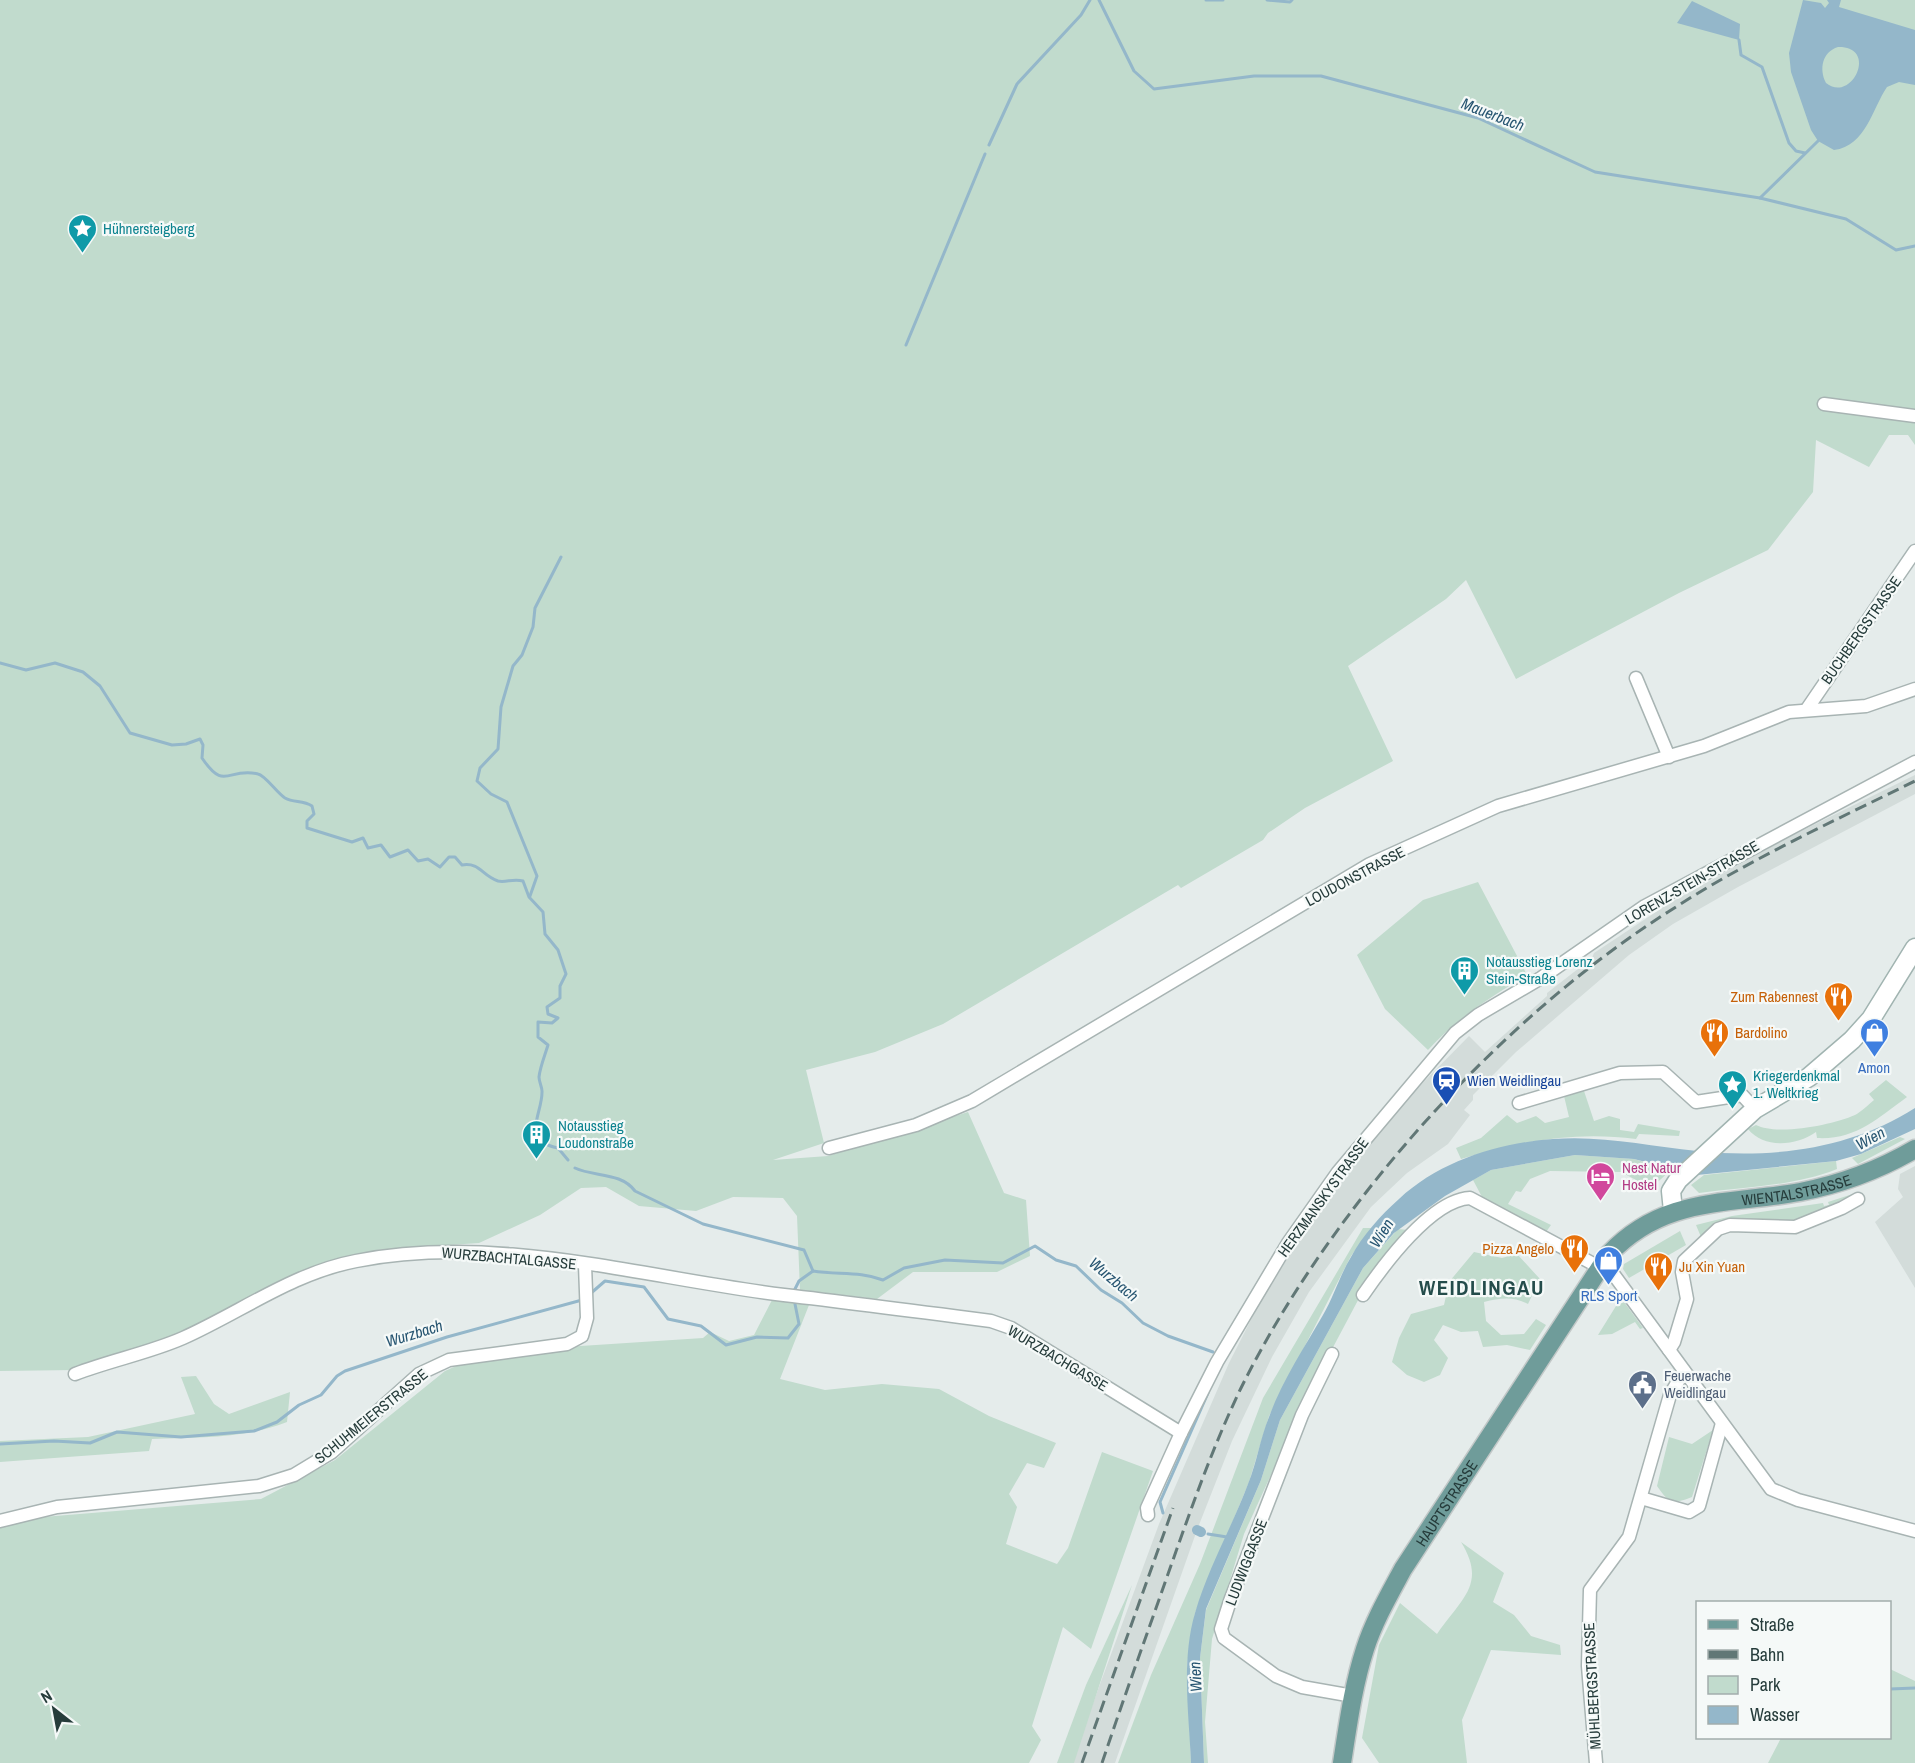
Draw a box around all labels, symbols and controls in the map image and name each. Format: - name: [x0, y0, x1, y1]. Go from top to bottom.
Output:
- water label: Mauerbach: [1458, 92, 1528, 136]
- place icon: Hühnersteigberg: [66, 212, 98, 254]
- place label: Hühnersteigberg: [103, 218, 195, 239]
- street label: BUCHBERGSTRASSE: [1816, 572, 1906, 688]
- street label: LORENZ-STEIN-STRASSE: [1621, 835, 1763, 929]
- street label: LOUDONSTRASSE: [1301, 841, 1409, 911]
- place label: Notausstieg Lorenz Stein-Straße: [1486, 951, 1593, 989]
- building icon: Notausstieg Lorenz Stein-Straße: [1449, 954, 1481, 996]
- restaurant icon: Zum Rabennest: [1823, 980, 1855, 1022]
- place label: Zum Rabennest: [1730, 986, 1819, 1007]
- restaurant icon: Bardolino: [1698, 1016, 1730, 1058]
- shop icon: Amon: [1858, 1016, 1890, 1058]
- place label: Bardolino: [1735, 1022, 1788, 1043]
- place label: Amon: [1857, 1057, 1890, 1078]
- station icon: Wien Weidlingau: [1430, 1064, 1462, 1106]
- place label: Kriegerdenkmal 1. Weltkrieg: [1753, 1065, 1840, 1103]
- place icon: Kriegerdenkmal 1. Weltkrieg: [1716, 1068, 1748, 1110]
- place label: Wien Weidlingau: [1467, 1070, 1561, 1091]
- place label: Notausstieg Loudonstraße: [558, 1115, 634, 1153]
- building icon: Notausstieg Loudonstraße: [521, 1118, 553, 1160]
- water label: Wien: [1851, 1121, 1889, 1155]
- street label: HERZMANSKYSTRASSE: [1273, 1133, 1373, 1261]
- place label: Nest Natur Hostel: [1622, 1157, 1681, 1195]
- hotel icon: Nest Natur Hostel: [1585, 1160, 1617, 1202]
- street label: WIENTALSTRASSE: [1740, 1169, 1854, 1210]
- water label: Wien: [1364, 1214, 1398, 1252]
- restaurant icon: Pizza Angelo: [1559, 1232, 1591, 1274]
- place label: Pizza Angelo: [1482, 1238, 1554, 1259]
- street label: WURZBACHTALGASSE: [441, 1242, 577, 1274]
- shop icon: RLS Sport: [1593, 1244, 1625, 1286]
- restaurant icon: Ju Xin Yuan: [1642, 1250, 1674, 1292]
- water label: Wurzbach: [1084, 1252, 1144, 1306]
- place label: Ju Xin Yuan: [1679, 1256, 1745, 1277]
- district label: WEIDLINGAU: [1419, 1273, 1545, 1302]
- place label: RLS Sport: [1581, 1285, 1638, 1306]
- water label: Wurzbach: [383, 1314, 445, 1352]
- street label: WURZBACHGASSE: [1004, 1320, 1112, 1396]
- street label: SCHUHMEIERSTRASSE: [310, 1364, 432, 1468]
- place label: Feuerwache Weidlingau: [1664, 1365, 1731, 1403]
- public building icon: Feuerwache Weidlingau: [1627, 1368, 1659, 1410]
- street label: HAUPTSTRASSE: [1410, 1456, 1482, 1550]
- street label: LUDWIGGASSE: [1220, 1515, 1272, 1609]
- legend: [1696, 1601, 1891, 1739]
- text: Straße: [1750, 1612, 1794, 1637]
- street label: MÜHLBERGSTRASSE: [1578, 1622, 1606, 1750]
- text: Bahn: [1750, 1642, 1784, 1667]
- water label: Wien: [1183, 1661, 1207, 1693]
- text: Park: [1750, 1672, 1781, 1697]
- north arrow: [24, 1679, 84, 1739]
- text: N: [37, 1684, 56, 1708]
- text: Wasser: [1750, 1702, 1800, 1727]

